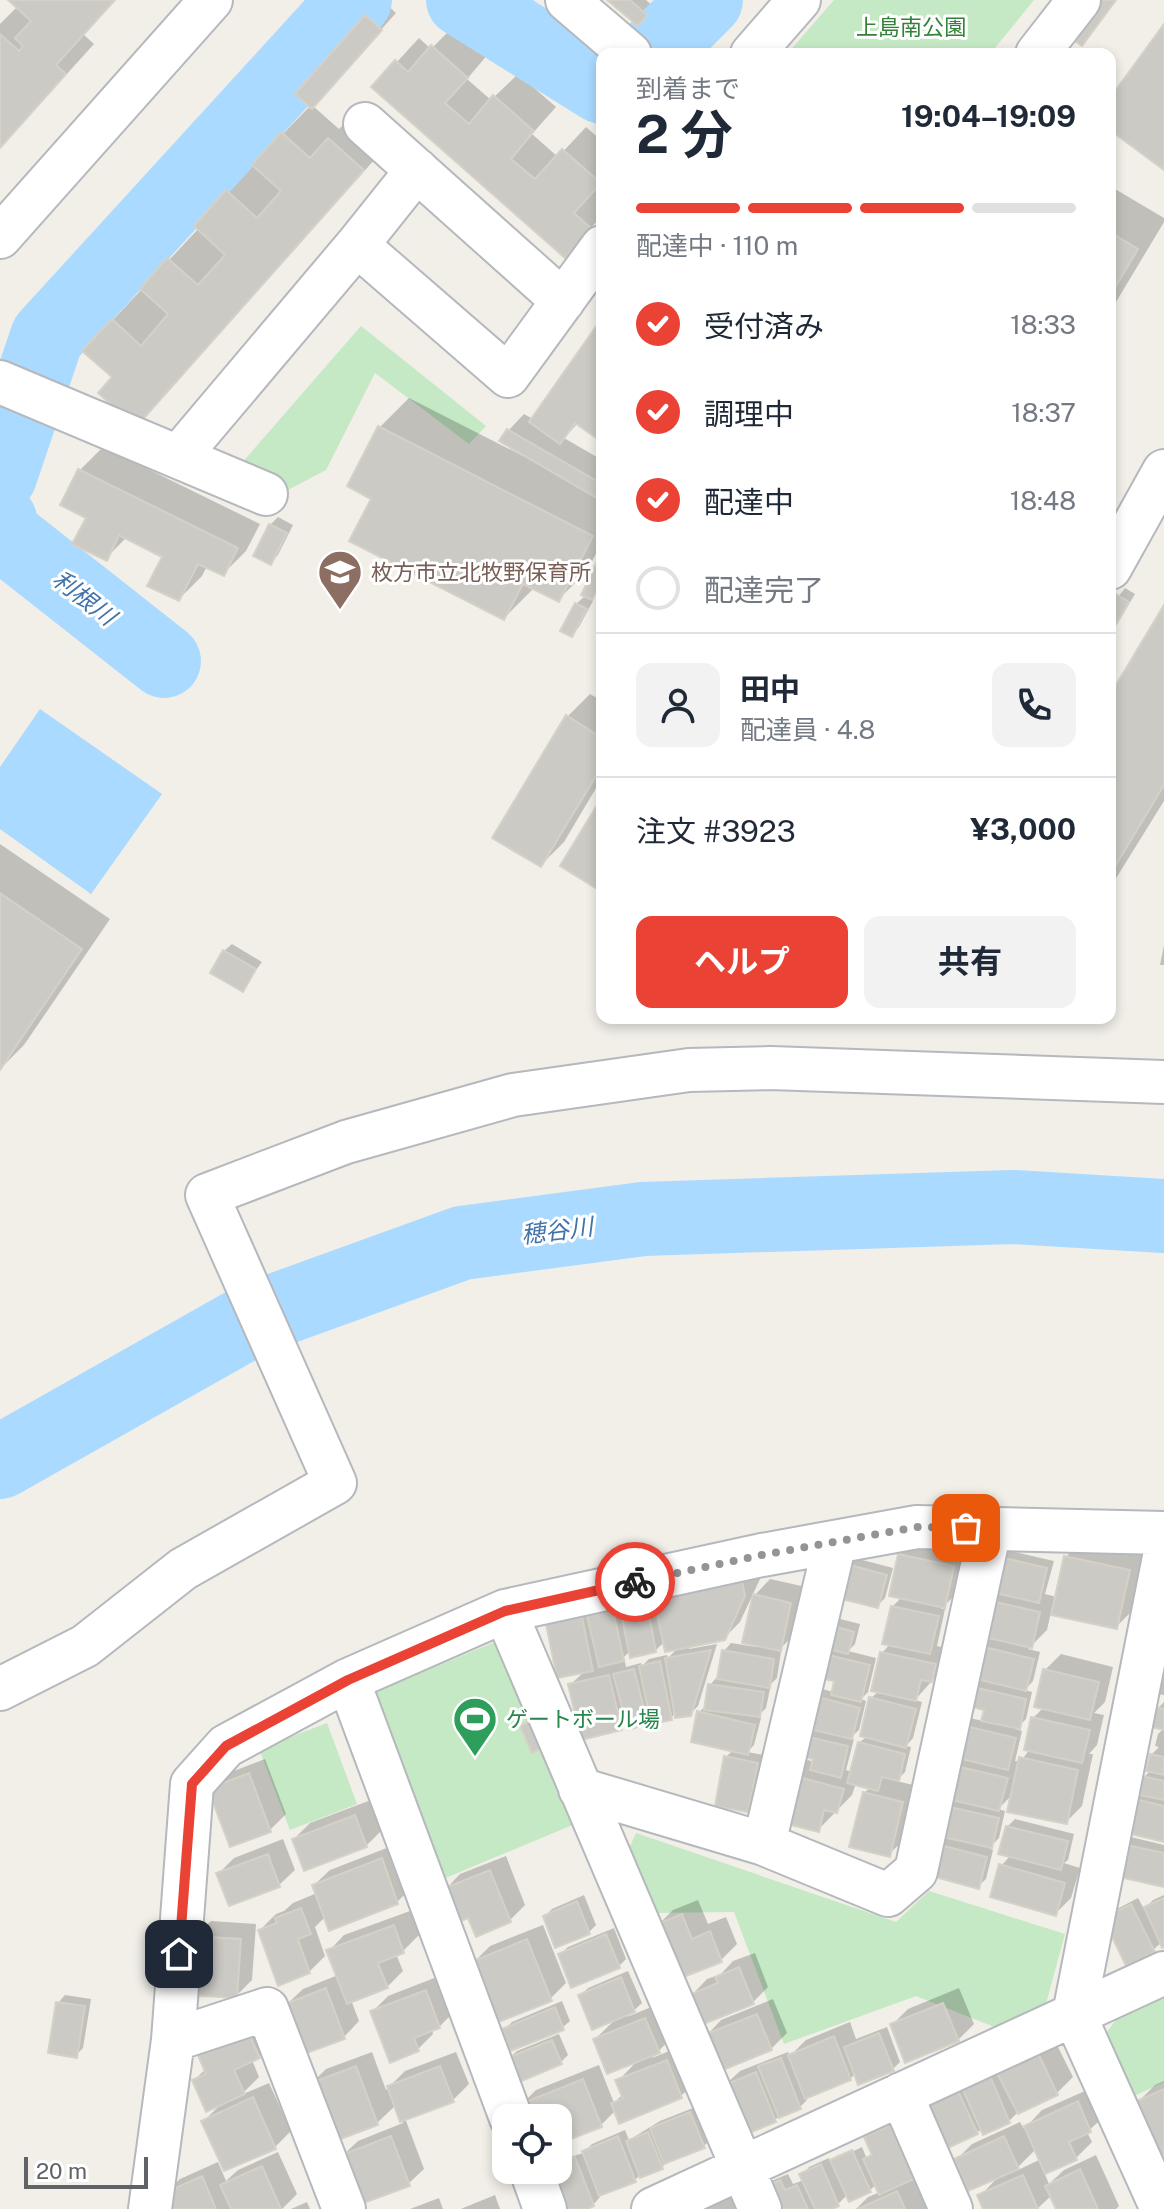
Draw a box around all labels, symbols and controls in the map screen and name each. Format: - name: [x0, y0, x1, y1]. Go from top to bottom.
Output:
- park label: 上島南公園: [856, 14, 966, 40]
- text: 到着まで: [636, 73, 740, 104]
- text: 19:04–19:09: [901, 98, 1076, 134]
- text: 2 分: [636, 104, 733, 165]
- text: 配達中 · 110 m: [636, 230, 798, 261]
- icon: check: [636, 302, 680, 346]
- text: 受付済み: [704, 308, 824, 344]
- text: 18:33: [1010, 309, 1076, 340]
- icon: check: [636, 390, 680, 434]
- text: 調理中: [704, 396, 794, 432]
- text: 18:37: [1011, 397, 1076, 428]
- icon: check: [636, 478, 680, 522]
- text: 配達中: [704, 484, 794, 520]
- text: 18:48: [1010, 485, 1076, 516]
- school or university icon: 枚方市立北牧野保育所: [316, 548, 364, 611]
- place label: 枚方市立北牧野保育所: [371, 559, 591, 585]
- water label: 利根川: [48, 564, 124, 632]
- text: 配達完了: [704, 572, 824, 608]
- button: person: [636, 663, 720, 747]
- button: phone: [992, 663, 1076, 747]
- text: 田中: [740, 671, 800, 707]
- text: 配達員 · 4.8: [740, 714, 875, 745]
- text: ¥3,000: [970, 811, 1076, 847]
- text: 注文 #3923: [636, 813, 796, 849]
- button: ヘルプ: [636, 916, 848, 1008]
- button: 共有: [864, 916, 1076, 1008]
- water label: 穂谷川: [519, 1211, 597, 1248]
- pin: [932, 1494, 1000, 1562]
- icon: bag: [944, 1506, 988, 1550]
- courier: [595, 1542, 675, 1622]
- icon: bike: [613, 1560, 657, 1604]
- sports icon: ゲートボール場: [451, 1695, 499, 1758]
- place label: ゲートボール場: [506, 1706, 660, 1732]
- pin: [145, 1920, 213, 1988]
- icon: home: [157, 1932, 201, 1976]
- map controls: [492, 2104, 572, 2184]
- button: locate: [492, 2104, 572, 2184]
- scale bar: [24, 2153, 148, 2189]
- text: 20 m: [36, 2158, 87, 2184]

